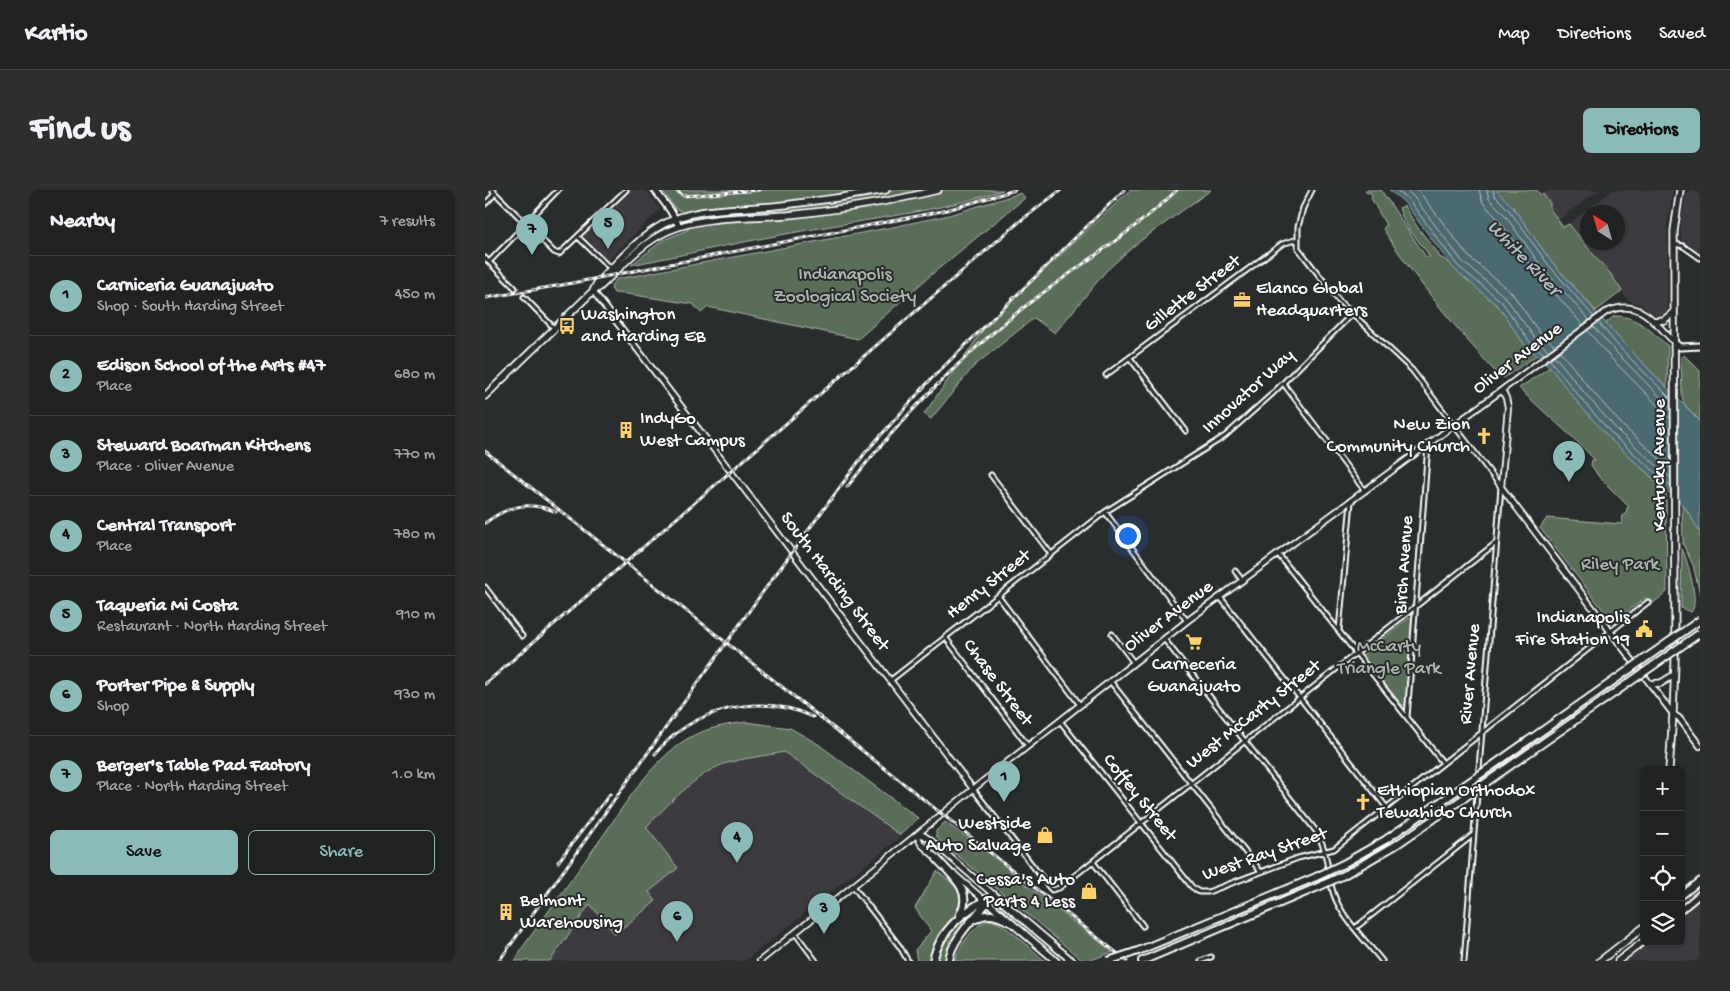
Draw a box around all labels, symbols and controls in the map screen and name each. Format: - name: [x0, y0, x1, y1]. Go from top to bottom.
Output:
- text: Kartio: [25, 20, 88, 49]
- text: Map: [1498, 24, 1530, 45]
- text: Directions: [1558, 24, 1631, 45]
- text: Saved: [1659, 24, 1705, 45]
- button: Directions: [1583, 108, 1700, 153]
- text: Find us: [30, 110, 130, 151]
- north arrow: [1580, 205, 1625, 250]
- pin: 5: [592, 208, 624, 249]
- text: Nearby: [50, 210, 115, 235]
- text: 7 results: [380, 213, 435, 232]
- pin: 7: [516, 214, 548, 255]
- water label: White River: [1481, 216, 1567, 304]
- street label: Gillette Street: [1140, 249, 1248, 338]
- park label: Indianapolis Zoological Society: [774, 264, 917, 309]
- text: Carniceria Guanajuato: [97, 275, 274, 298]
- place label: Elanco Global Headquarters: [1256, 278, 1368, 323]
- text: 1: [63, 286, 69, 305]
- text: 450 m: [395, 286, 435, 305]
- office icon: Elanco Global Headquarters: [1232, 290, 1252, 310]
- text: Shop · South Harding Street: [97, 298, 284, 317]
- place label: Washington and Harding EB: [581, 304, 707, 349]
- bus stop icon: Washington and Harding EB: [557, 316, 577, 336]
- street label: Oliver Avenue: [1469, 318, 1568, 400]
- street label: Innovator Way: [1198, 344, 1300, 439]
- text: Edison School of the Arts #47: [97, 355, 325, 378]
- text: 2: [62, 366, 70, 385]
- text: 680 m: [394, 366, 435, 385]
- text: Place: [97, 378, 132, 397]
- street label: Kentucky Avenue: [1649, 399, 1672, 531]
- place label: IndyGo West Campus: [640, 408, 746, 453]
- place label: New Zion Community Church: [1326, 414, 1470, 459]
- building icon: IndyGo West Campus: [616, 420, 636, 440]
- church icon: New Zion Community Church: [1474, 426, 1494, 446]
- text: Steward Boarman Kitchens: [97, 435, 310, 458]
- pin: 2: [1553, 441, 1585, 482]
- text: 3: [62, 446, 70, 465]
- text: 770 m: [394, 446, 435, 465]
- text: Place · Oliver Avenue: [97, 458, 234, 477]
- street label: South Harding Street: [774, 508, 895, 658]
- text: Central Transport: [97, 515, 234, 538]
- street label: Birch Avenue: [1390, 515, 1420, 616]
- your location: [1115, 523, 1141, 549]
- text: 4: [62, 526, 70, 545]
- text: 780 m: [394, 526, 435, 545]
- text: Place: [97, 538, 132, 557]
- street label: Henry Street: [942, 543, 1038, 625]
- park label: Riley Park: [1581, 554, 1661, 577]
- street label: Oliver Avenue: [1120, 576, 1219, 658]
- text: Taqueria Mi Costa: [97, 595, 238, 618]
- text: 5: [62, 606, 70, 625]
- text: 910 m: [396, 606, 435, 625]
- place label: Indianapolis Fire Station 19: [1515, 607, 1631, 652]
- text: Restaurant · North Harding Street: [97, 618, 327, 637]
- public building icon: Indianapolis Fire Station 19: [1634, 619, 1654, 639]
- street label: River Avenue: [1455, 623, 1487, 725]
- supermarket icon: Carneceria Guanajuato: [1184, 632, 1204, 652]
- street label: Chase Street: [957, 635, 1039, 733]
- park label: McCarty Triangle Park: [1336, 636, 1442, 681]
- place label: Carneceria Guanajuato: [1147, 654, 1241, 699]
- street label: West McCarty Street: [1182, 654, 1328, 775]
- text: Porter Pipe & Supply: [97, 675, 254, 698]
- text: 6: [62, 686, 70, 705]
- text: 930 m: [394, 686, 435, 705]
- text: Shop: [97, 698, 129, 717]
- street label: Coffey Street: [1097, 750, 1183, 848]
- text: Berger's Table Pad Factory: [97, 755, 310, 778]
- pin: 1: [988, 761, 1020, 802]
- text: 7: [62, 766, 70, 785]
- text: 1.0 km: [392, 766, 435, 785]
- map controls: [1640, 766, 1685, 946]
- button: +: [1640, 766, 1685, 811]
- text: Place · North Harding Street: [97, 778, 288, 797]
- place label: Ethiopian Orthodox Tewahido Church: [1376, 780, 1535, 825]
- church icon: Ethiopian Orthodox Tewahido Church: [1353, 792, 1373, 812]
- button: −: [1640, 811, 1685, 856]
- place label: Westside Auto Salvage: [926, 813, 1031, 858]
- pin: 4: [721, 822, 753, 863]
- street label: West Ray Street: [1200, 822, 1332, 887]
- shop icon: Westside Auto Salvage: [1035, 825, 1055, 845]
- button: Save: [50, 830, 238, 875]
- button: Share: [248, 830, 435, 875]
- button: locate: [1640, 856, 1685, 901]
- place label: Cessa's Auto Parts 4 Less: [976, 869, 1076, 914]
- shop icon: Cessa's Auto Parts 4 Less: [1079, 881, 1099, 901]
- place label: Belmont Warehousing: [519, 890, 623, 935]
- pin: 3: [808, 893, 840, 934]
- pin: 6: [661, 901, 693, 942]
- button: layers: [1640, 901, 1685, 946]
- building icon: Belmont Warehousing: [496, 902, 516, 922]

